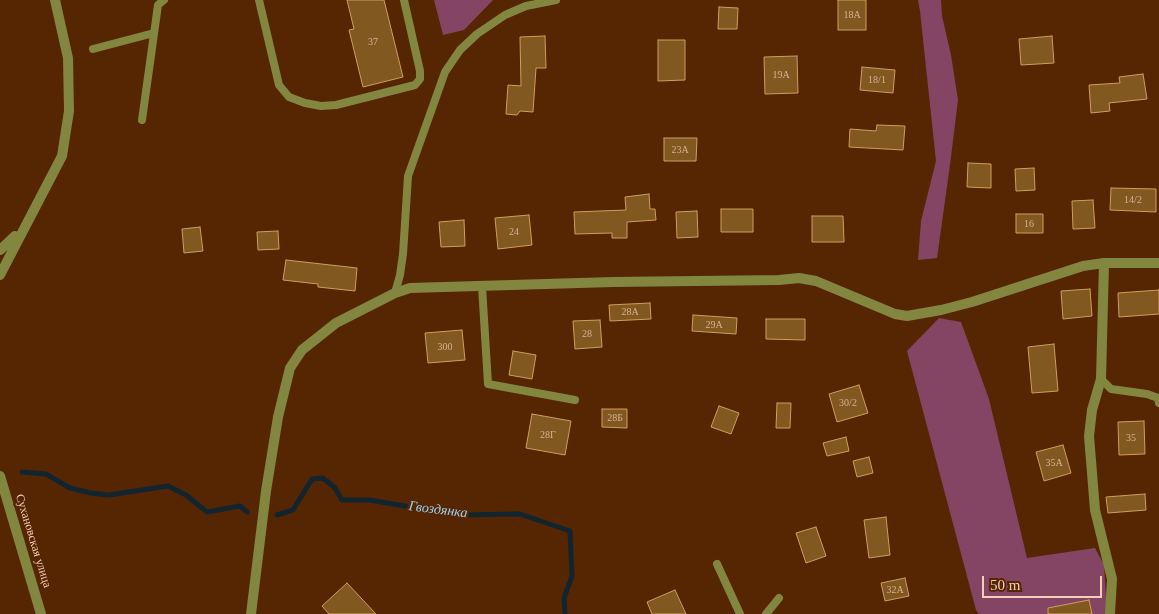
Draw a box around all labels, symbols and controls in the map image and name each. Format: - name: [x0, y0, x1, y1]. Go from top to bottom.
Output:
- house number: 18А: [843, 9, 861, 21]
- house number: 37: [368, 36, 378, 48]
- house number: 19А: [772, 69, 790, 81]
- house number: 18/1: [868, 74, 886, 86]
- house number: 23А: [671, 144, 689, 156]
- house number: 14/2: [1124, 194, 1142, 206]
- house number: 16: [1024, 218, 1034, 230]
- house number: 24: [509, 226, 519, 238]
- house number: 28А: [621, 306, 639, 318]
- house number: 29А: [705, 319, 723, 331]
- house number: 28: [582, 328, 592, 340]
- house number: 300: [438, 341, 452, 353]
- house number: 30/2: [839, 397, 857, 409]
- house number: 28Б: [607, 412, 623, 424]
- house number: 28Г: [540, 429, 556, 441]
- house number: 35: [1126, 432, 1136, 444]
- house number: 35А: [1045, 457, 1063, 469]
- street label: Сухановская улица: [12, 492, 54, 590]
- water label: Гвоздянка: [408, 498, 468, 522]
- scale bar: [984, 566, 1104, 598]
- text: 50 m: [990, 577, 1020, 593]
- house number: 32А: [886, 584, 904, 596]

